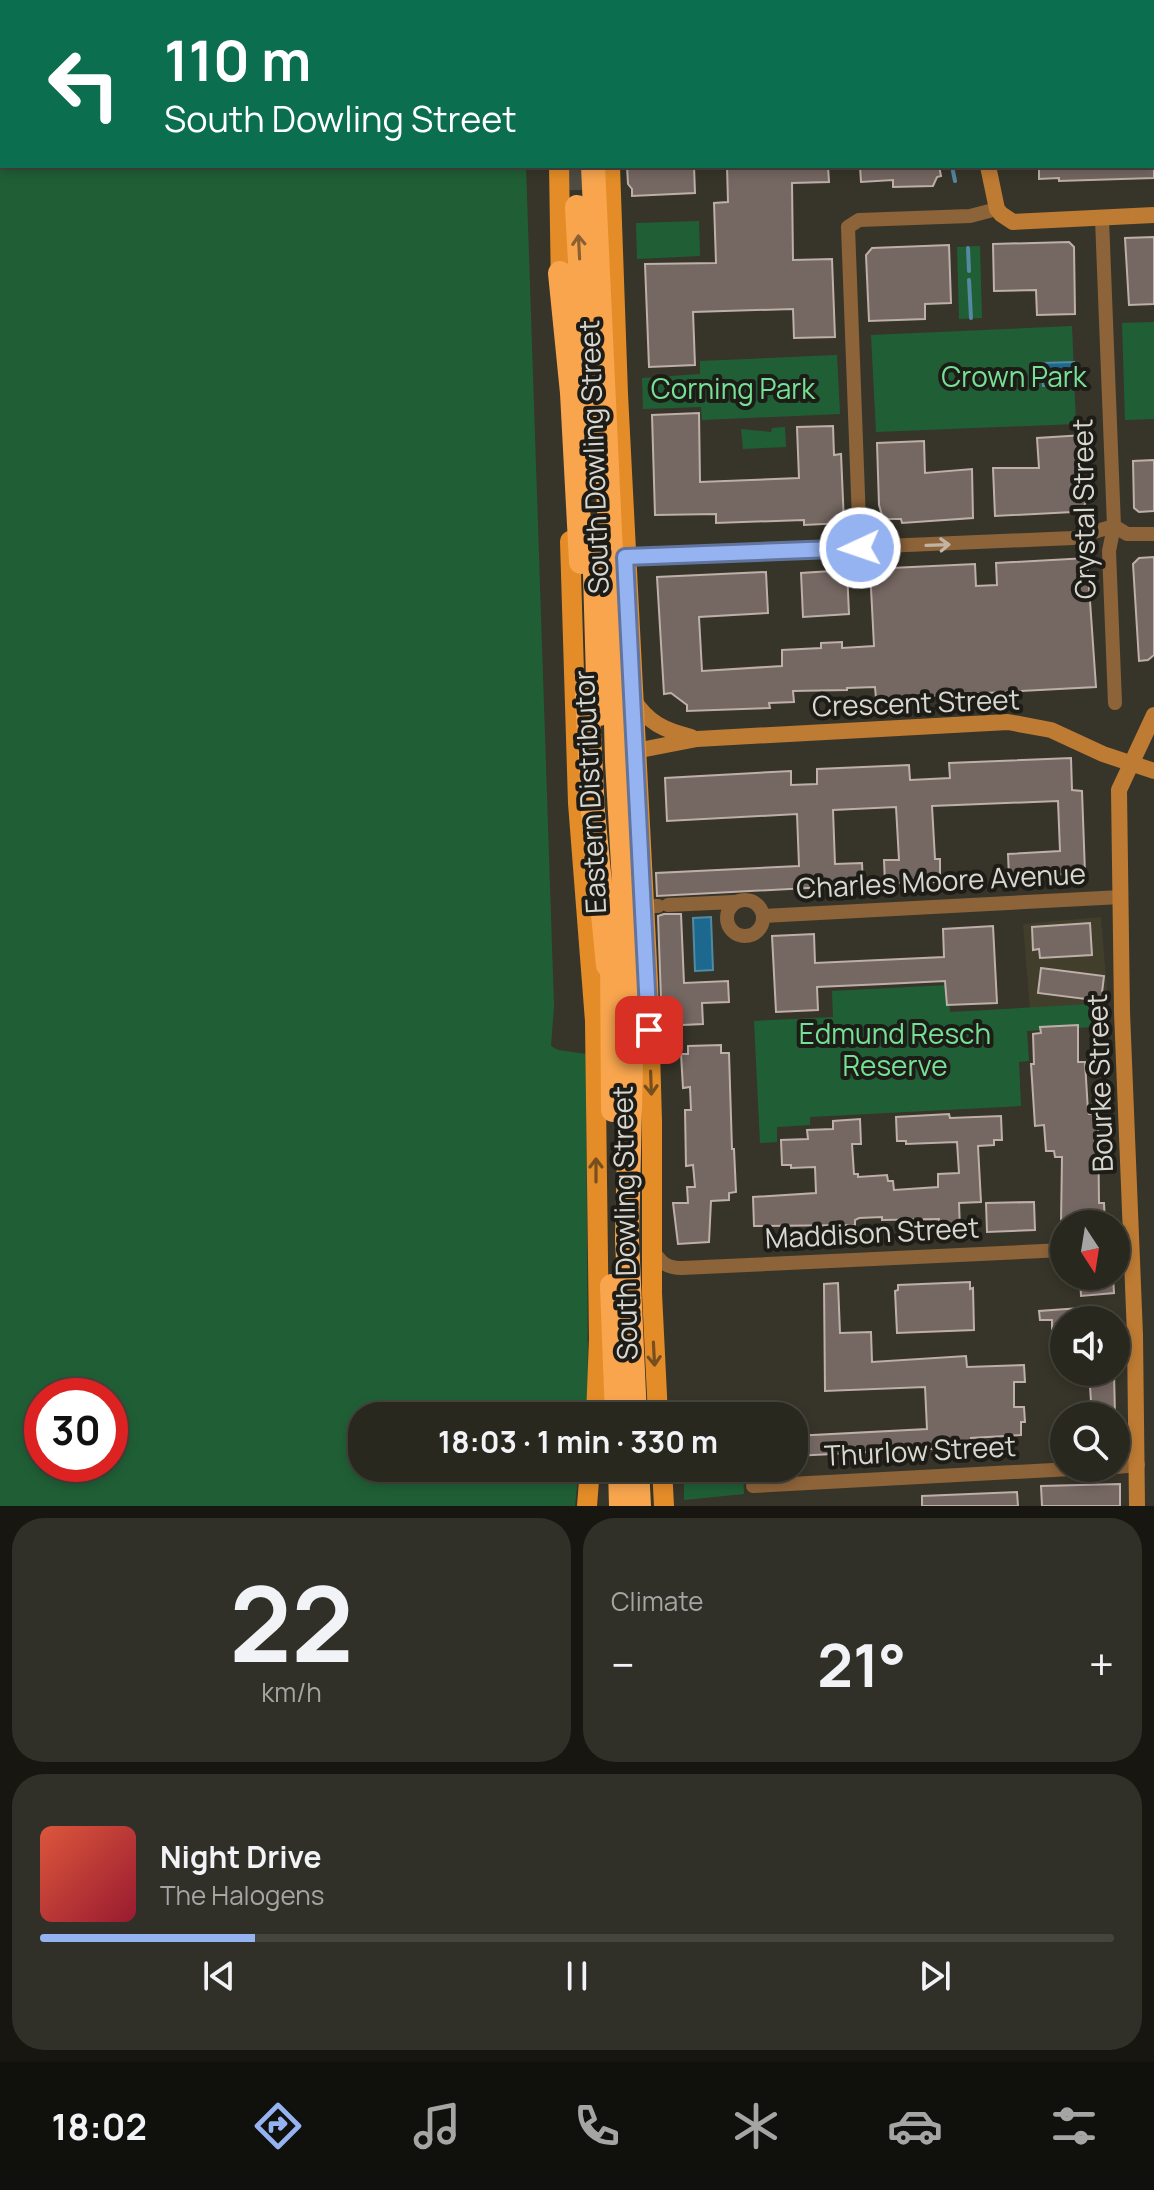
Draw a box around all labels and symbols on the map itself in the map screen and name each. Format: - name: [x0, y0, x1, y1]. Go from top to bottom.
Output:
- one-way arrow: [571, 234, 586, 261]
- street label: South Dowling Street: [569, 319, 617, 595]
- park label: Crown Park: [941, 357, 1088, 395]
- park label: Corning Park: [651, 369, 816, 407]
- street label: Crystal Street: [1062, 418, 1104, 600]
- position arrow: [818, 506, 902, 590]
- one-way arrow: [924, 537, 951, 552]
- street label: Eastern Distributor: [564, 669, 614, 915]
- street label: Crescent Street: [812, 679, 1020, 725]
- street label: Charles Moore Avenue: [795, 853, 1087, 907]
- street label: Bourke Street: [1077, 993, 1121, 1173]
- pin: [615, 996, 683, 1064]
- park label: Edmund Resch Reserve: [799, 1014, 991, 1084]
- one-way arrow: [643, 1069, 659, 1096]
- street label: South Dowling Street: [603, 1086, 645, 1360]
- one-way arrow: [588, 1157, 604, 1184]
- street label: Maddison Street: [764, 1207, 980, 1257]
- north arrow: [1050, 1210, 1130, 1290]
- one-way arrow: [647, 1340, 662, 1367]
- speed limit sign: 30: [24, 1378, 128, 1482]
- street label: Thurlow Street: [823, 1426, 1017, 1474]

